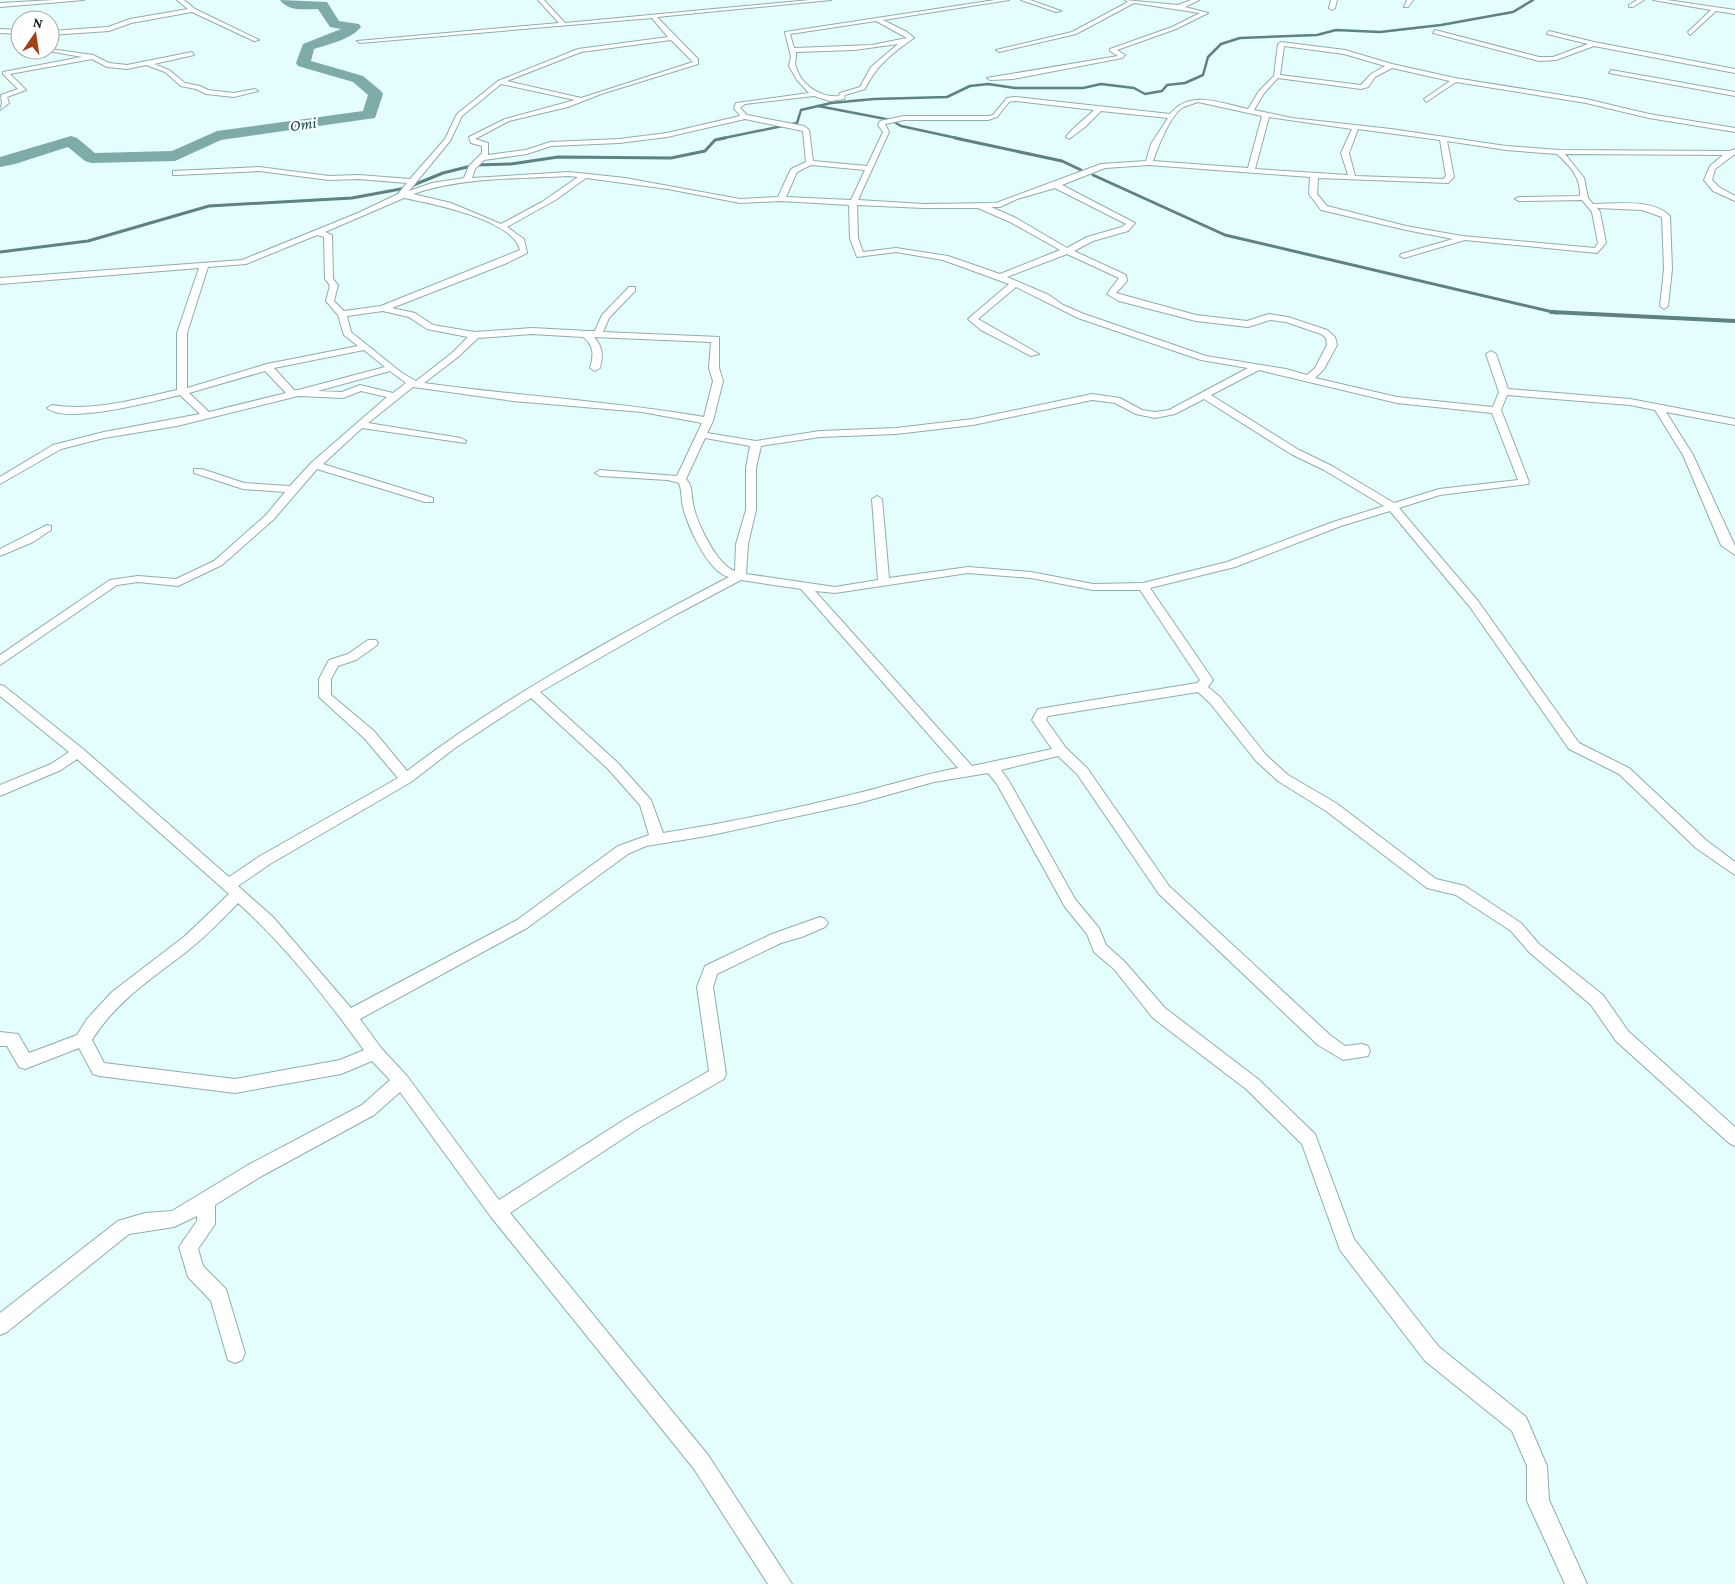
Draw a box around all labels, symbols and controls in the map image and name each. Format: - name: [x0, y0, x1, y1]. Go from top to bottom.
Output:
- north arrow: [10, 10, 60, 60]
- text: N: [31, 13, 45, 31]
- water label: Omi: [289, 114, 318, 134]

